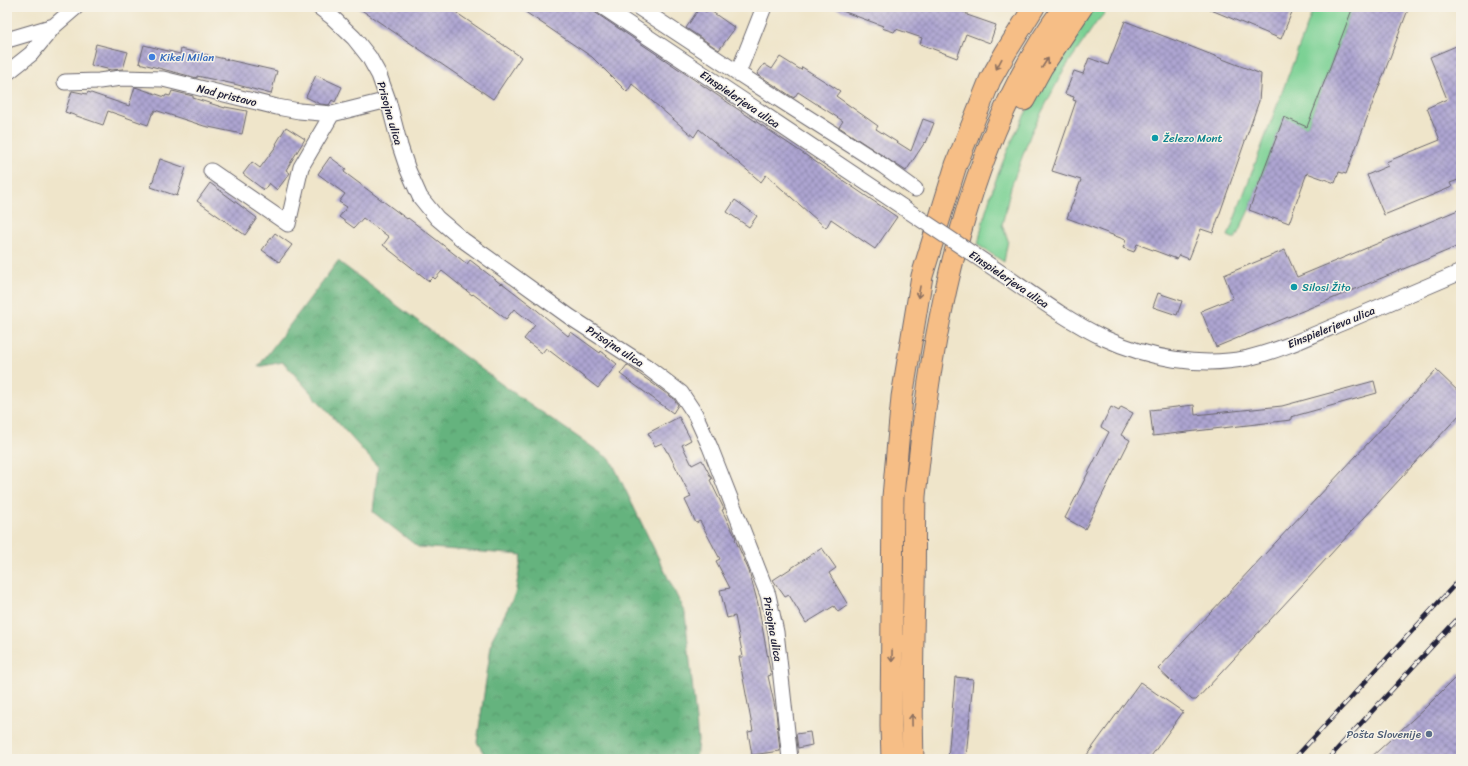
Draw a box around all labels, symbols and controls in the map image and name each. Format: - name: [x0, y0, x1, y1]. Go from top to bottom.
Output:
- place label: Kikel Milan: [160, 48, 214, 67]
- marker: Kikel Milan: [147, 52, 157, 62]
- one-way arrow: [995, 58, 1002, 70]
- one-way arrow: [1041, 58, 1049, 69]
- street label: Einspielerjeva ulica: [696, 66, 784, 134]
- street label: Nad pristavo: [195, 79, 259, 112]
- street label: Prisojna ulica: [371, 79, 408, 148]
- place label: Železo Mont: [1163, 129, 1222, 148]
- marker: Železo Mont: [1150, 133, 1160, 143]
- street label: Einspielerjeva ulica: [965, 246, 1053, 314]
- place label: Silosi Žito: [1302, 278, 1351, 297]
- marker: Silosi Žito: [1289, 282, 1299, 292]
- one-way arrow: [915, 285, 923, 298]
- street label: Einspielerjeva ulica: [1285, 301, 1378, 354]
- street label: Prisojna ulica: [582, 321, 648, 372]
- street label: Prisojna ulica: [757, 595, 788, 663]
- one-way arrow: [888, 649, 896, 662]
- one-way arrow: [908, 714, 916, 727]
- place label: Pošta Slovenije: [1346, 725, 1422, 744]
- marker: Pošta Slovenije: [1424, 729, 1434, 739]

